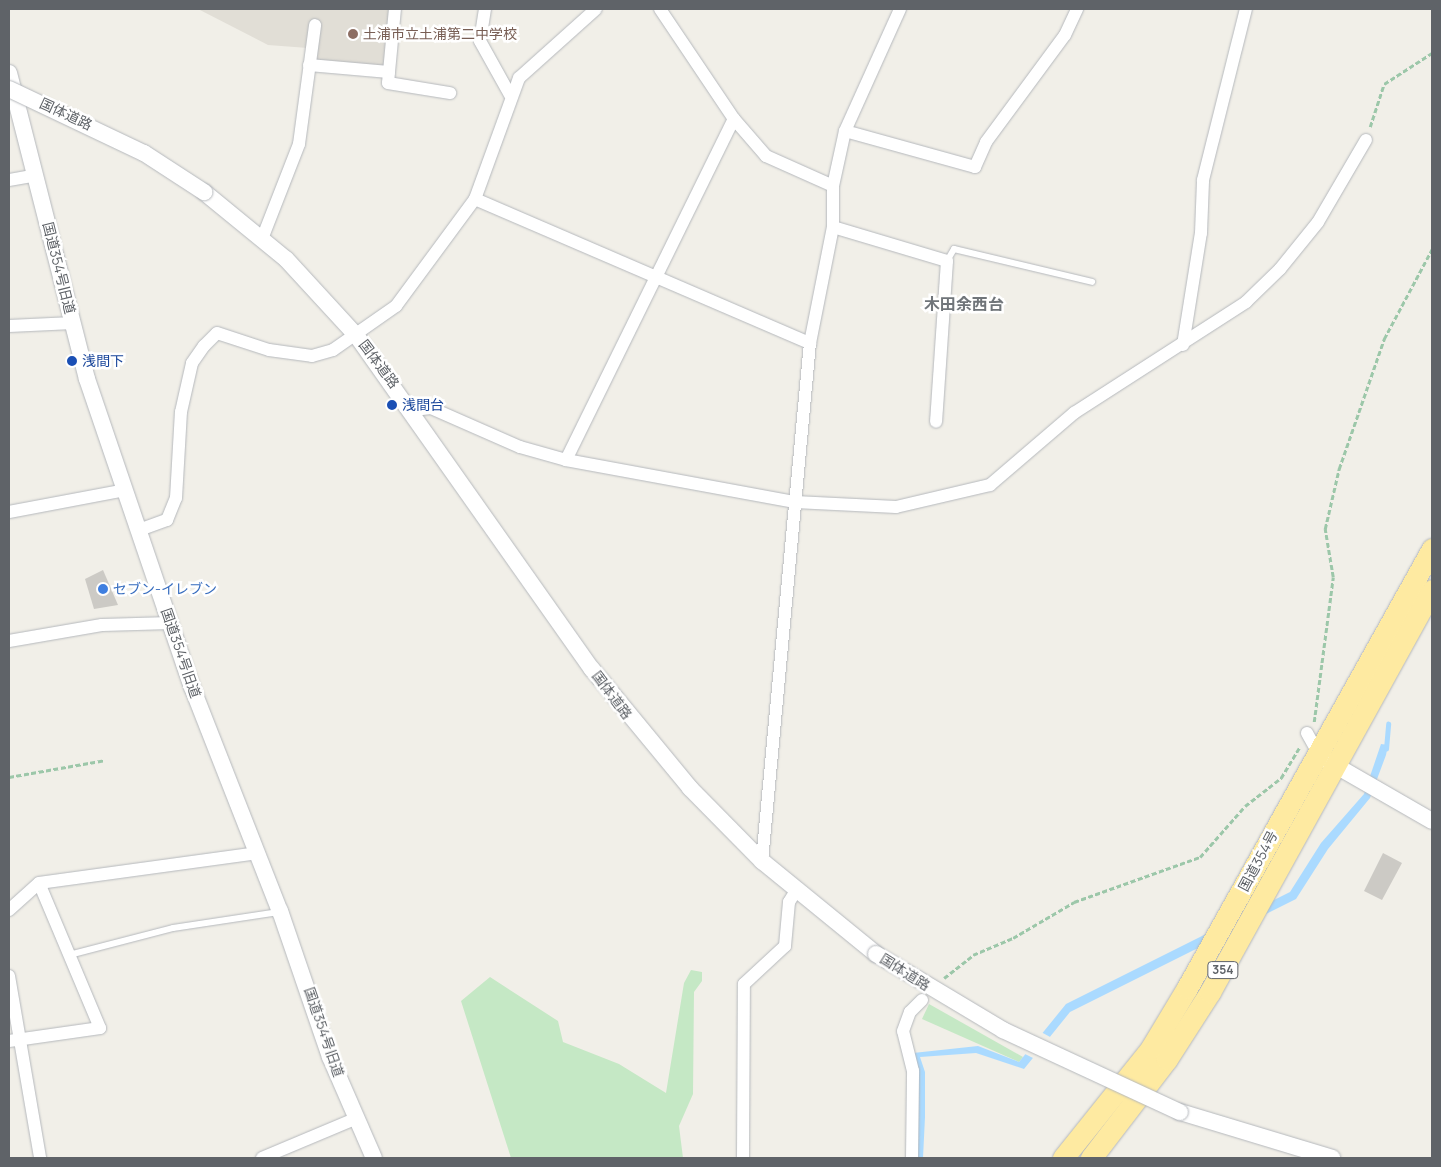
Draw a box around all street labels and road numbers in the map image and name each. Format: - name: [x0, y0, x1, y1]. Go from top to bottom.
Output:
- street label: 国体道路: [37, 95, 95, 133]
- street label: 国道354号旧道: [39, 220, 79, 316]
- street label: 国体道路: [355, 337, 403, 391]
- street label: 国道354号旧道: [158, 606, 204, 700]
- street label: 国体道路: [588, 668, 636, 722]
- street label: 国道354号: [1235, 828, 1281, 894]
- street label: 国体道路: [877, 950, 933, 994]
- road number: 354: [1207, 960, 1239, 980]
- street label: 国道354号旧道: [301, 985, 347, 1079]

